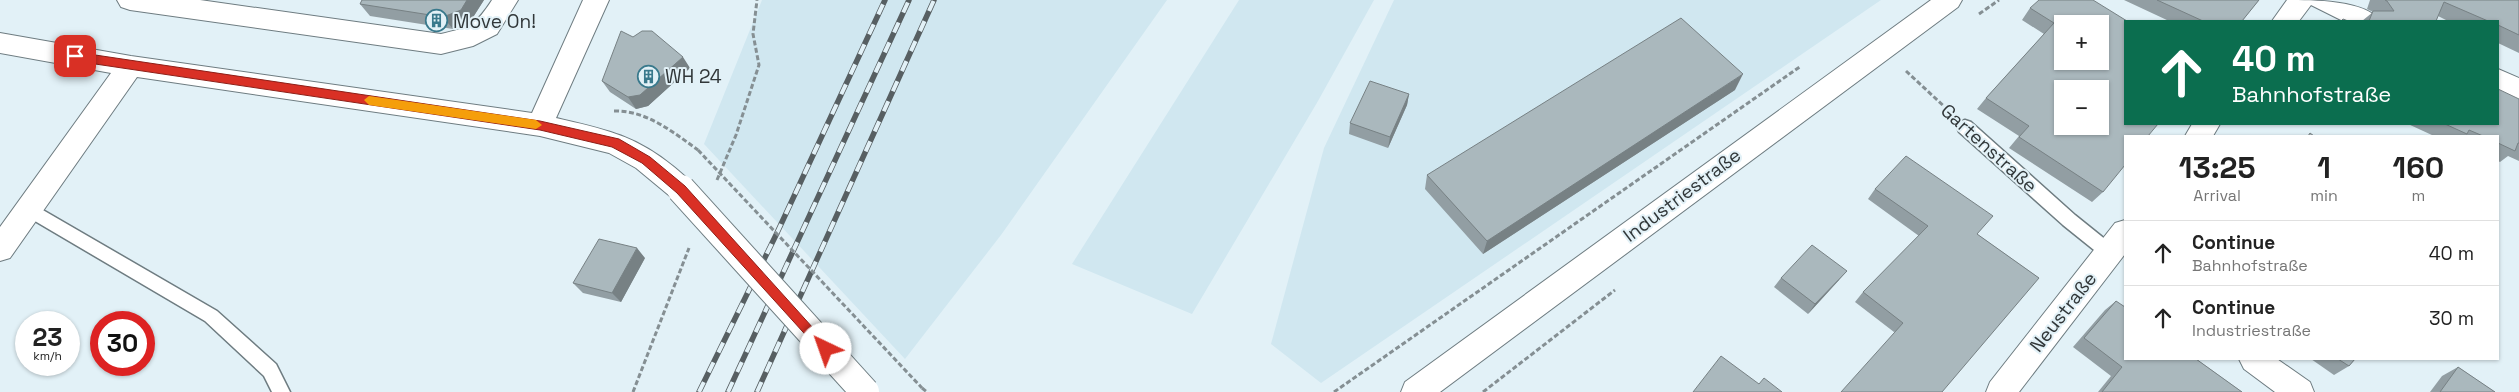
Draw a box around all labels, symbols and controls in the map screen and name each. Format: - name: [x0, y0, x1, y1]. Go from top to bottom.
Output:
- building icon: Move On!: [425, 9, 449, 33]
- place label: Move On!: [453, 9, 536, 34]
- map controls: [2054, 15, 2109, 135]
- button: +: [2054, 15, 2109, 70]
- pin: [54, 35, 96, 77]
- text: 40 m: [2232, 37, 2316, 81]
- icon: ahead: [2149, 40, 2214, 105]
- icon: arrive: [61, 42, 89, 70]
- building icon: WH 24: [637, 64, 661, 88]
- place label: WH 24: [665, 64, 722, 89]
- button: −: [2054, 80, 2109, 135]
- text: Bahnhofstraße: [2232, 80, 2391, 108]
- street label: Gartenstraße: [1936, 98, 2042, 198]
- street label: Industriestraße: [1618, 143, 1746, 247]
- text: 13:25: [2179, 148, 2255, 187]
- text: 1: [2317, 148, 2331, 187]
- text: 160: [2393, 148, 2444, 187]
- text: Arrival: [2193, 185, 2241, 206]
- text: min: [2310, 185, 2338, 206]
- text: m: [2411, 185, 2425, 206]
- text: Continue: [2192, 230, 2275, 255]
- icon: ahead: [2149, 239, 2177, 267]
- text: 40 m: [2429, 241, 2474, 266]
- text: Bahnhofstraße: [2192, 255, 2308, 276]
- street label: Neustraße: [2024, 267, 2102, 357]
- text: Continue: [2192, 295, 2275, 320]
- icon: ahead: [2149, 304, 2177, 332]
- text: 30 m: [2429, 306, 2474, 331]
- speed limit sign: 30: [90, 311, 155, 376]
- text: Industriestraße: [2192, 320, 2311, 341]
- text: 23: [32, 321, 63, 353]
- position arrow: [799, 322, 851, 374]
- text: km/h: [33, 348, 62, 364]

